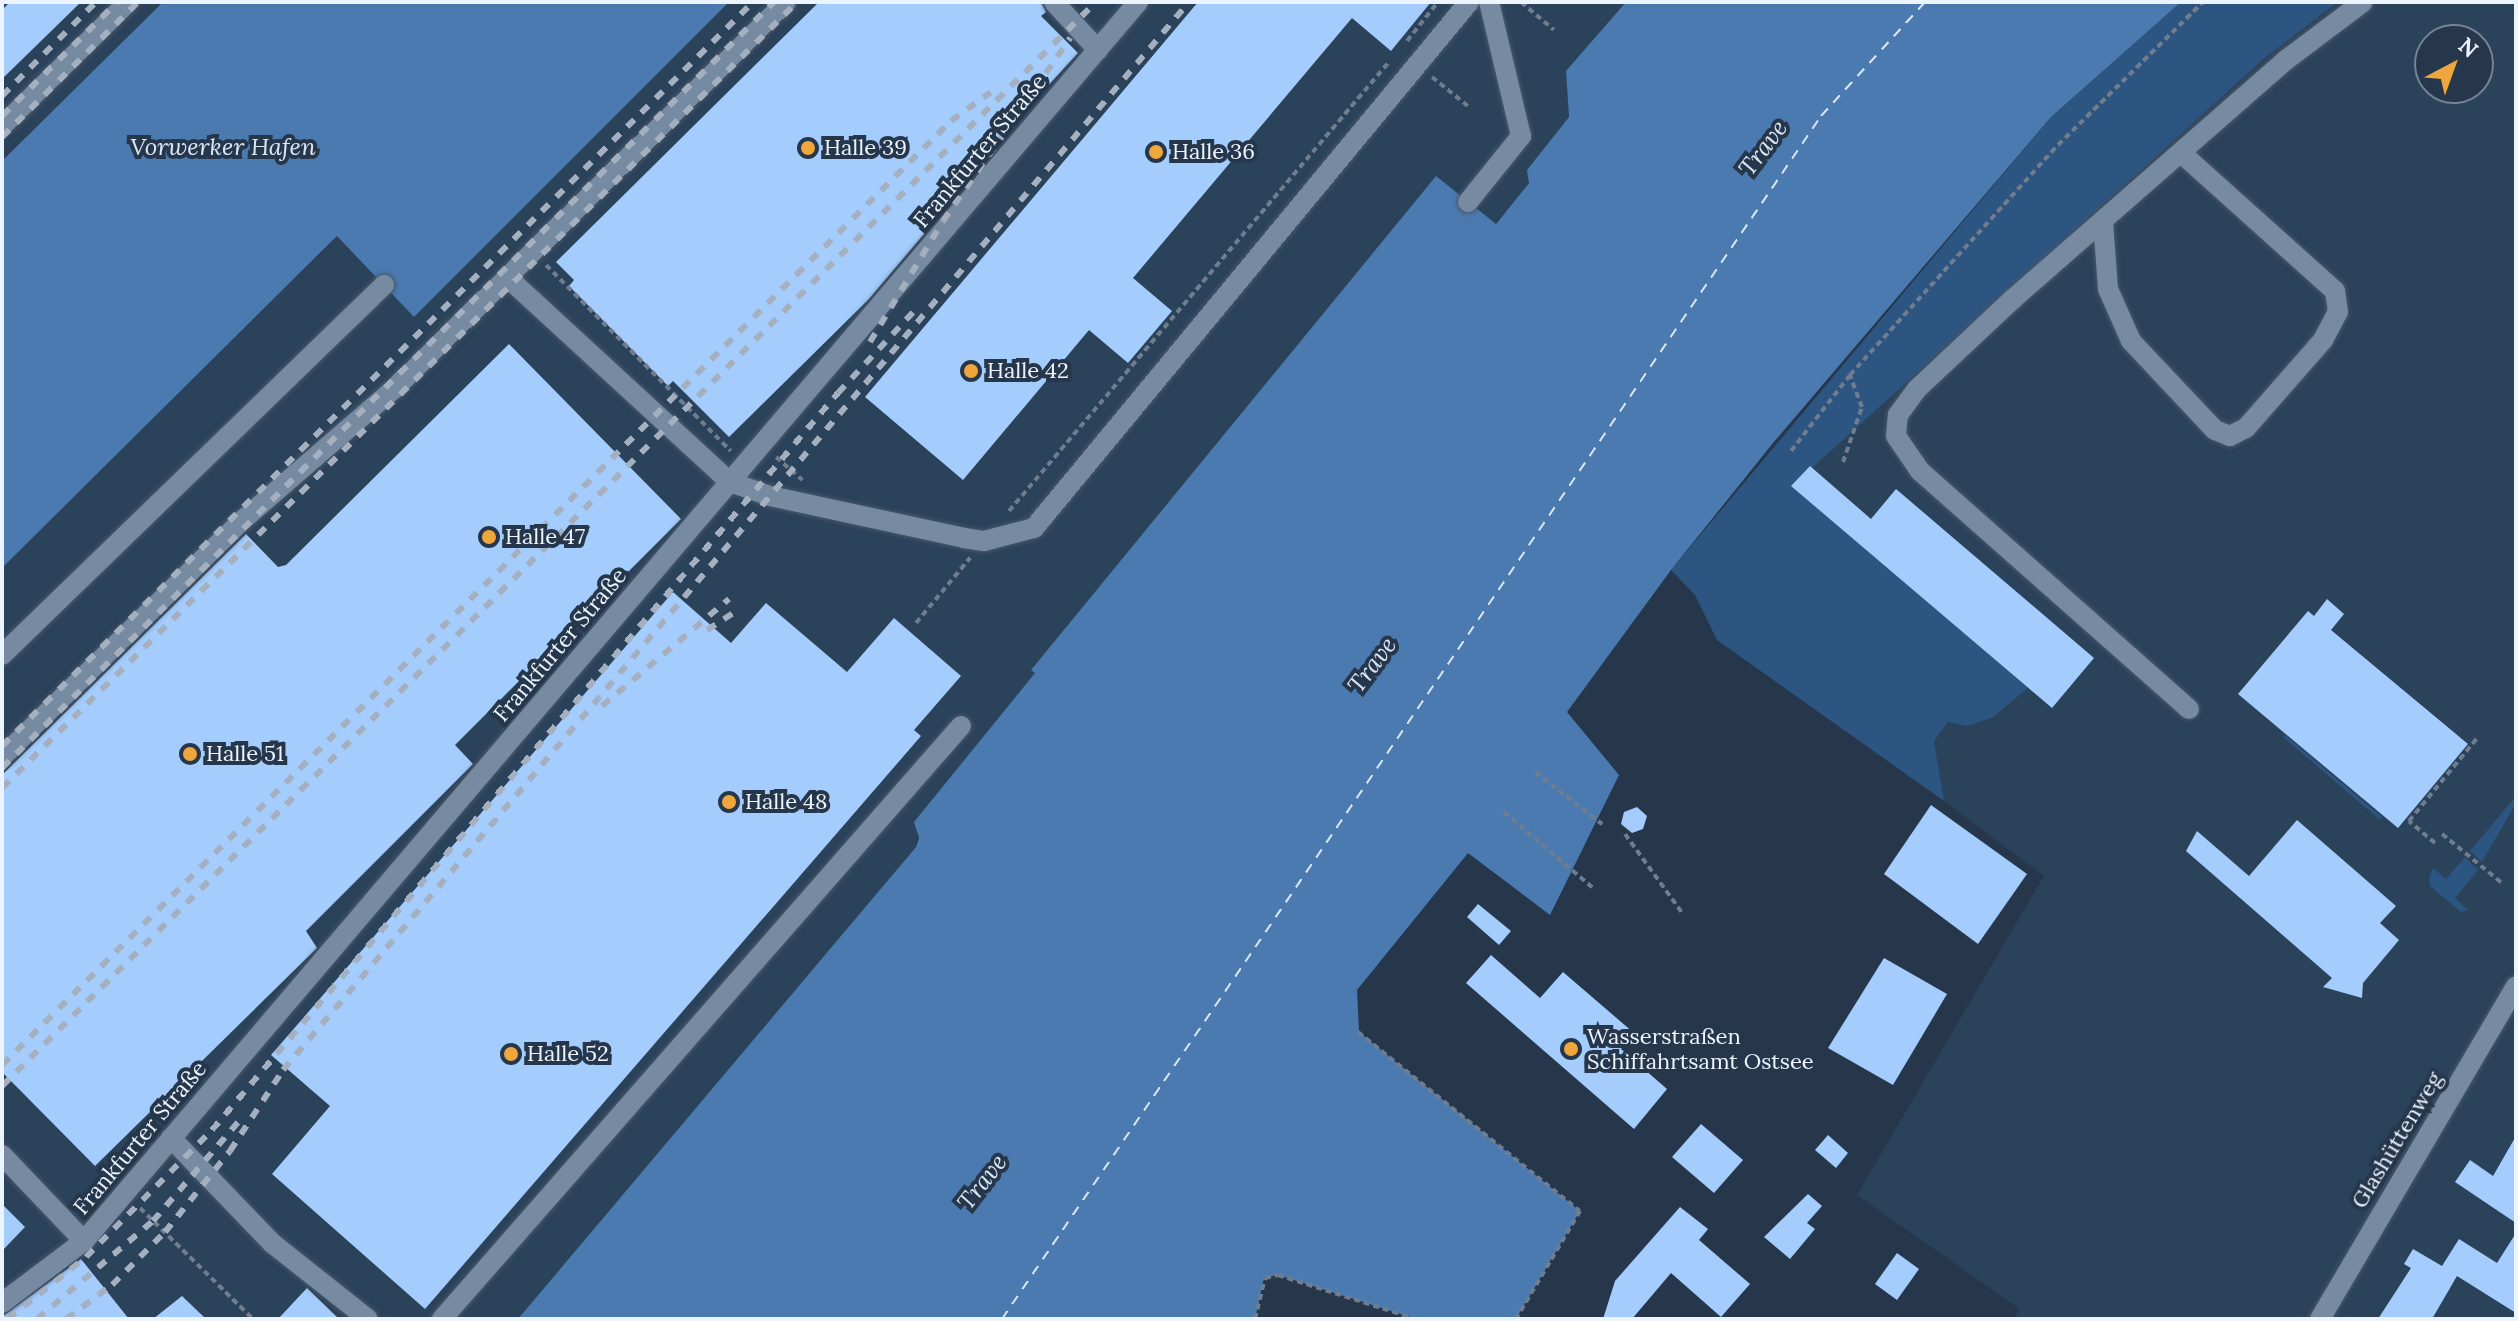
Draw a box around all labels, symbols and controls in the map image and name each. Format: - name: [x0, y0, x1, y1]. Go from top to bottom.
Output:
- north arrow: [2414, 24, 2494, 104]
- text: N: [2453, 31, 2484, 64]
- street label: Frankfurter Straße: [908, 69, 1052, 233]
- water label: Trave: [1733, 114, 1793, 182]
- water label: Vorwerker Hafen: [130, 133, 316, 161]
- place label: Halle 39: [824, 135, 907, 161]
- marker: Halle 39: [799, 139, 817, 157]
- place label: Halle 36: [1172, 139, 1255, 165]
- marker: Halle 36: [1147, 143, 1165, 161]
- place label: Halle 42: [987, 358, 1069, 384]
- marker: Halle 42: [962, 362, 980, 380]
- place label: Halle 47: [505, 524, 585, 550]
- marker: Halle 47: [480, 528, 498, 546]
- street label: Frankfurter Straße: [488, 563, 632, 727]
- water label: Trave: [1342, 631, 1402, 699]
- place label: Halle 51: [206, 741, 284, 767]
- marker: Halle 51: [181, 745, 199, 763]
- place label: Halle 48: [745, 789, 827, 815]
- marker: Halle 48: [720, 793, 738, 811]
- place label: Wasserstraßen Schiffahrtsamt Ostsee: [1587, 1023, 1814, 1074]
- marker: Wasserstraßen Schiffahrtsamt Ostsee: [1562, 1040, 1580, 1058]
- place label: Halle 52: [527, 1041, 609, 1067]
- marker: Halle 52: [502, 1045, 520, 1063]
- street label: Frankfurter Straße: [68, 1056, 212, 1220]
- street label: Glashüttenweg: [2346, 1067, 2448, 1213]
- water label: Trave: [951, 1148, 1013, 1216]

